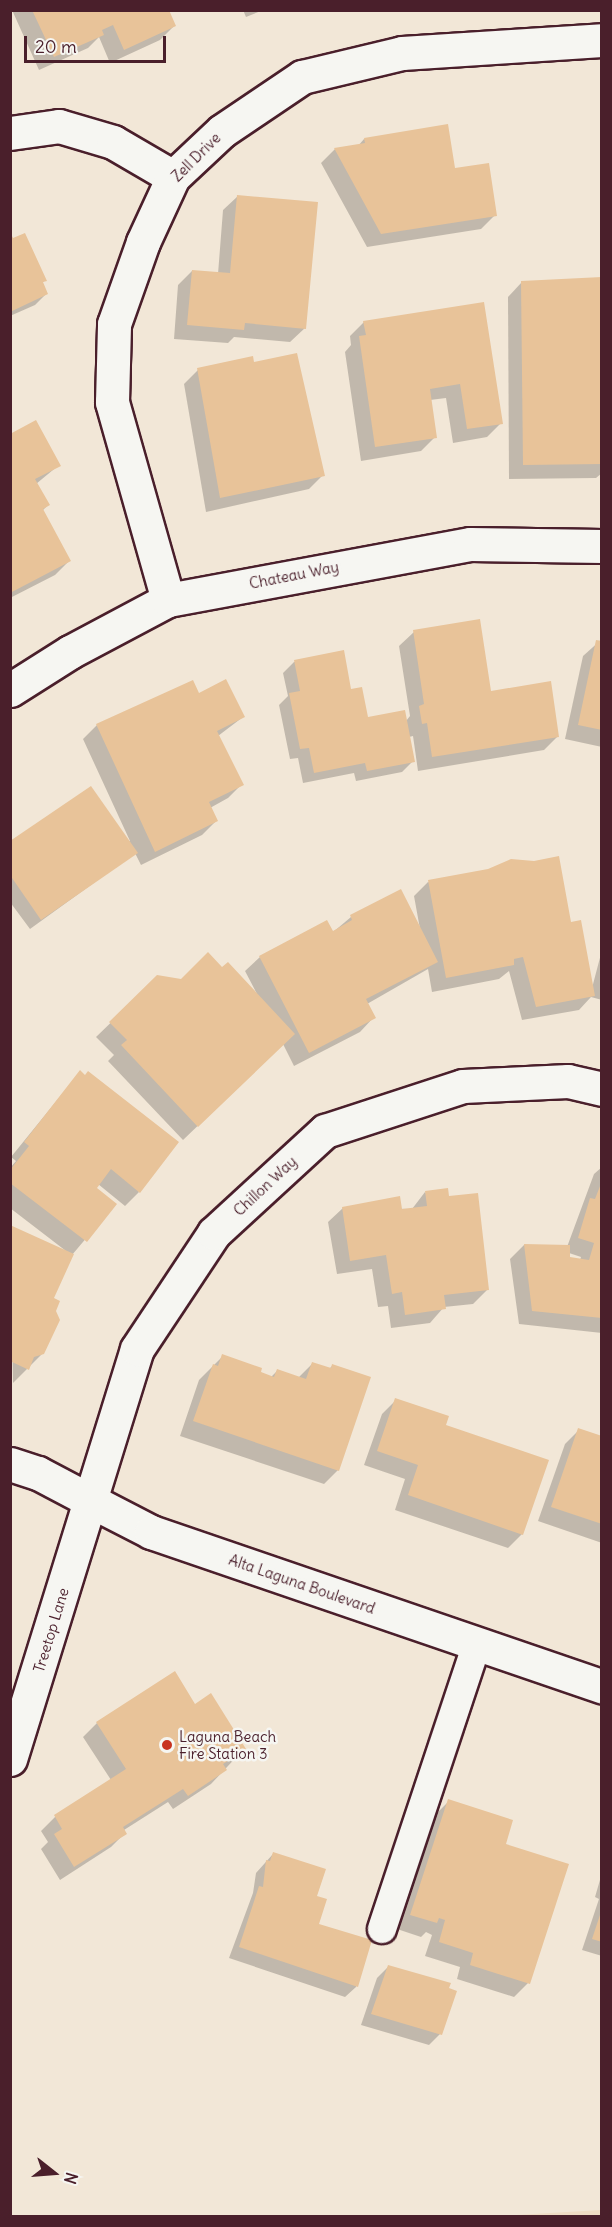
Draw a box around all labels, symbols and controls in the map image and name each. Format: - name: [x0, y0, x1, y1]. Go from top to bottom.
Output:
- scale bar: [27, 24, 170, 62]
- text: 20 m: [35, 35, 77, 58]
- street label: Zell Drive: [168, 129, 224, 185]
- street label: Chateau Way: [248, 557, 340, 593]
- street label: Chillon Way: [230, 1152, 300, 1220]
- street label: Alta Laguna Boulevard: [226, 1550, 378, 1618]
- street label: Treetop Lane: [30, 1585, 72, 1675]
- place label: Laguna Beach Fire Station 3: [179, 1727, 276, 1762]
- marker: Laguna Beach Fire Station 3: [160, 1738, 174, 1752]
- north arrow: [24, 2143, 84, 2203]
- text: N: [60, 2170, 82, 2186]

